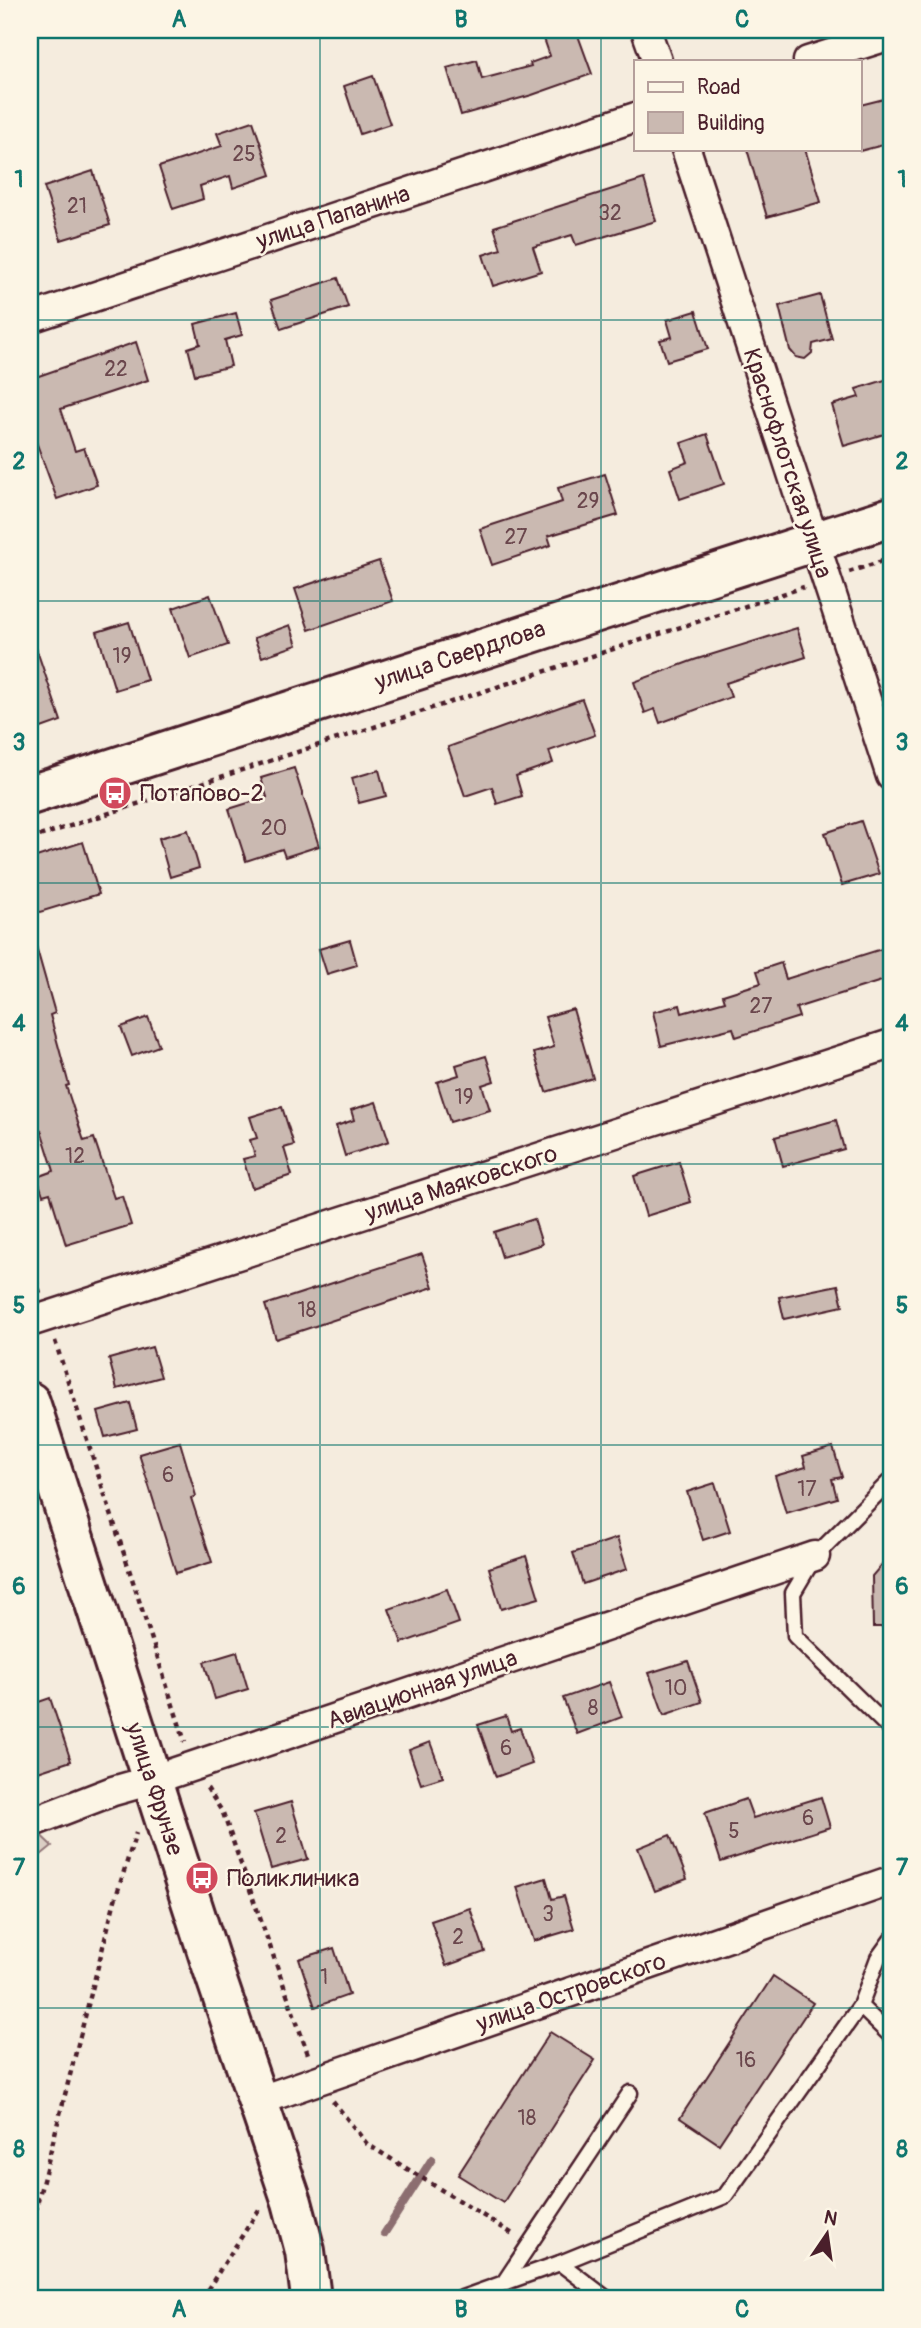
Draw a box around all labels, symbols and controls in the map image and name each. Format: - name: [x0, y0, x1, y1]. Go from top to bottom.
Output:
- text: A: [172, 5, 187, 34]
- text: B: [454, 5, 468, 34]
- text: C: [735, 5, 749, 34]
- legend: [634, 60, 862, 150]
- text: Road: [697, 74, 741, 101]
- text: Building: [697, 110, 764, 137]
- house number: 25: [232, 141, 256, 168]
- text: 1: [15, 165, 24, 194]
- text: 1: [898, 165, 907, 194]
- street label: улица Папанина: [252, 179, 414, 256]
- house number: 21: [67, 193, 87, 220]
- house number: 32: [598, 200, 622, 227]
- street label: Краснофлотская улица: [737, 345, 838, 582]
- house number: 22: [104, 356, 128, 383]
- text: 2: [13, 447, 26, 476]
- text: 2: [896, 447, 909, 476]
- house number: 29: [577, 488, 599, 515]
- house number: 27: [505, 524, 527, 551]
- street label: улица Свердлова: [370, 614, 549, 697]
- house number: 19: [112, 643, 132, 670]
- text: 3: [13, 728, 25, 757]
- text: 3: [896, 728, 908, 757]
- bus stop icon: Потапово-2: [96, 774, 134, 812]
- place label: Потапово-2: [140, 779, 264, 808]
- house number: 20: [261, 815, 287, 842]
- house number: 27: [750, 993, 772, 1020]
- text: 4: [12, 1009, 26, 1038]
- text: 4: [895, 1009, 909, 1038]
- house number: 19: [454, 1084, 474, 1111]
- street label: улица Маяковского: [360, 1139, 561, 1229]
- house number: 12: [65, 1143, 85, 1170]
- text: 5: [13, 1291, 25, 1320]
- text: 5: [896, 1291, 908, 1320]
- house number: 18: [298, 1297, 316, 1324]
- house number: 6: [162, 1462, 174, 1489]
- house number: 17: [797, 1476, 817, 1503]
- text: 6: [12, 1572, 26, 1601]
- text: 6: [895, 1572, 909, 1601]
- street label: Авиационная улица: [323, 1643, 521, 1736]
- house number: 10: [665, 1675, 687, 1702]
- house number: 8: [588, 1695, 598, 1722]
- street label: улица Фрунзе: [119, 1718, 190, 1859]
- house number: 6: [500, 1735, 512, 1762]
- house number: 6: [802, 1805, 814, 1832]
- house number: 5: [728, 1818, 740, 1845]
- house number: 2: [275, 1823, 287, 1850]
- text: 7: [13, 1853, 26, 1882]
- text: 7: [896, 1853, 909, 1882]
- bus stop icon: Поликлиника: [183, 1859, 221, 1897]
- place label: Поликлиника: [227, 1864, 359, 1893]
- house number: 3: [542, 1901, 554, 1928]
- house number: 2: [452, 1924, 464, 1951]
- street label: улица Островского: [472, 1946, 670, 2039]
- house number: 1: [320, 1964, 328, 1991]
- house number: 16: [736, 2047, 756, 2074]
- house number: 18: [518, 2105, 536, 2132]
- text: 8: [13, 2135, 25, 2164]
- text: 8: [896, 2135, 908, 2164]
- north arrow: [792, 2198, 862, 2268]
- text: N: [822, 2205, 840, 2232]
- text: A: [172, 2295, 187, 2324]
- text: B: [454, 2295, 468, 2324]
- text: C: [735, 2295, 749, 2324]

